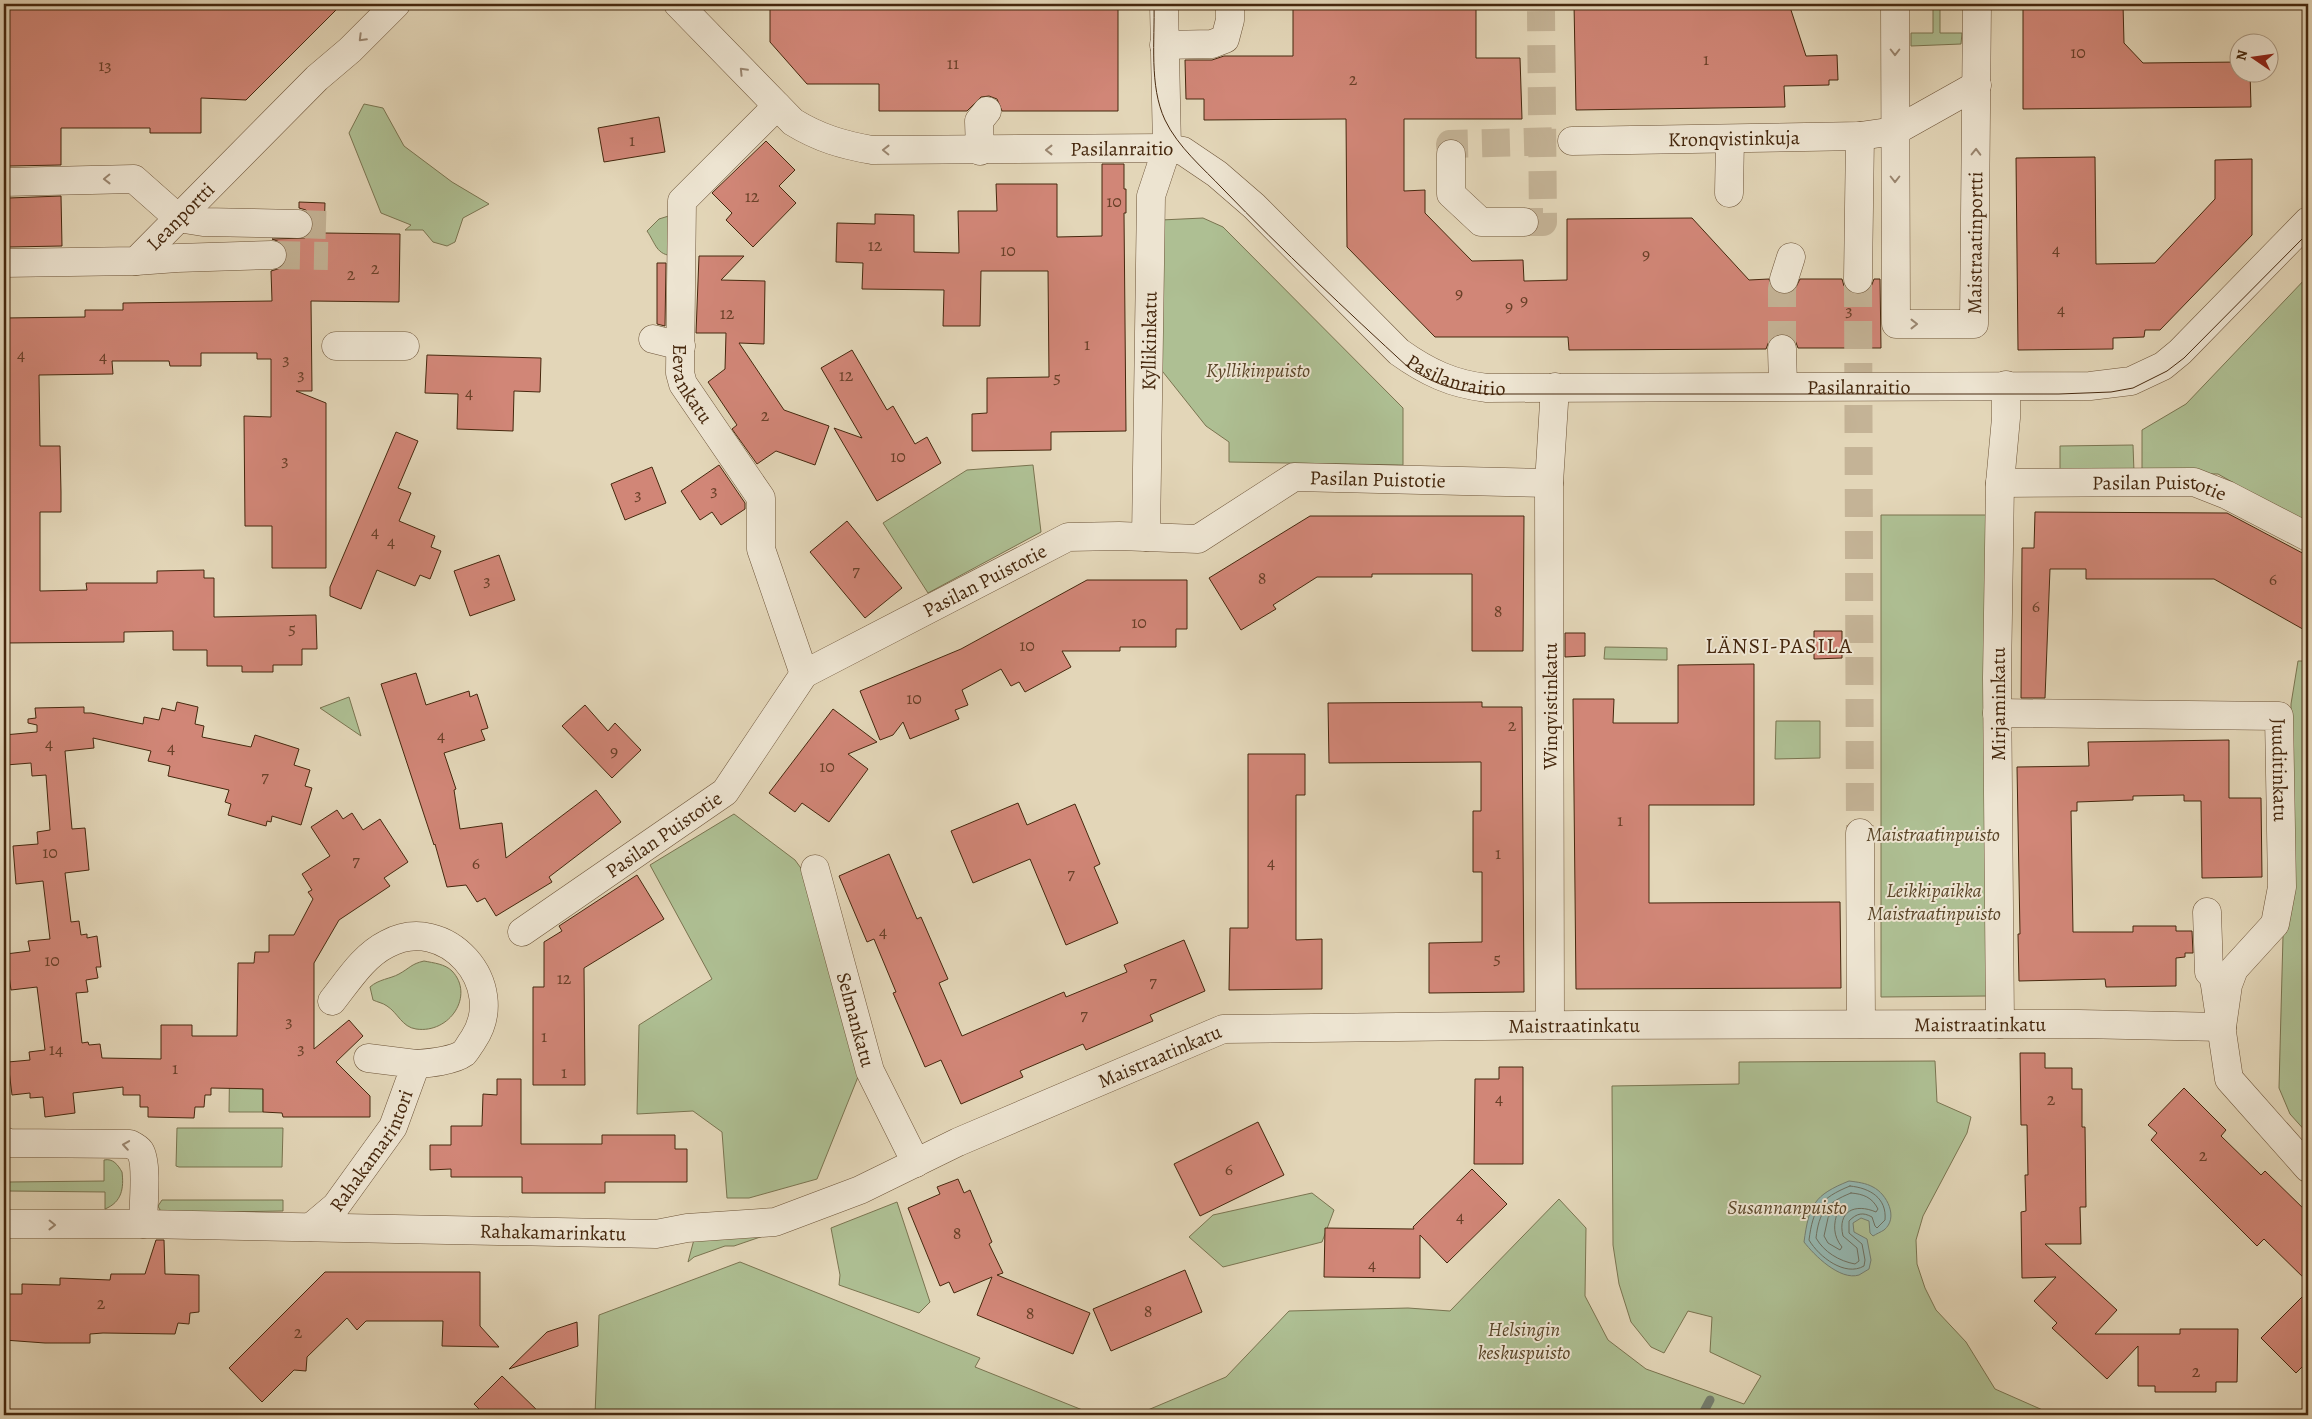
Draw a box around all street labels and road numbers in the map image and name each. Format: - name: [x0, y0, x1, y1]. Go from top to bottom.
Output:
- street label: Kronqvistinkuja: [1668, 124, 1801, 153]
- street label: Pasilanraitio: [1070, 134, 1176, 162]
- street label: Maistraatinportti: [1961, 171, 1989, 315]
- street label: Leanportti: [140, 176, 220, 256]
- street label: Kyllikinkatu: [1135, 291, 1163, 391]
- street label: Eevankatu: [666, 344, 720, 429]
- street label: Pasilanraitio: [1401, 347, 1505, 402]
- street label: Pasilanraitio: [1807, 373, 1910, 400]
- street label: Pasilan Puistotie: [1309, 464, 1446, 494]
- street label: Pasilan Puistotie: [2092, 468, 2231, 507]
- street label: Pasilan Puistotie: [918, 537, 1051, 624]
- street label: Winqvistinkatu: [1537, 642, 1564, 770]
- street label: Mirjaminkatu: [1985, 647, 2012, 761]
- street label: Juuditinkatu: [2266, 718, 2294, 822]
- street label: Pasilan Puistotie: [600, 785, 727, 884]
- street label: Selmankatu: [830, 969, 882, 1070]
- street label: Maistraatinkatu: [1508, 1011, 1640, 1039]
- street label: Maistraatinkatu: [1914, 1011, 2046, 1038]
- street label: Maistraatinkatu: [1094, 1018, 1226, 1094]
- street label: Rahakamarintori: [323, 1086, 419, 1217]
- street label: Rahakamarinkatu: [479, 1217, 627, 1247]

